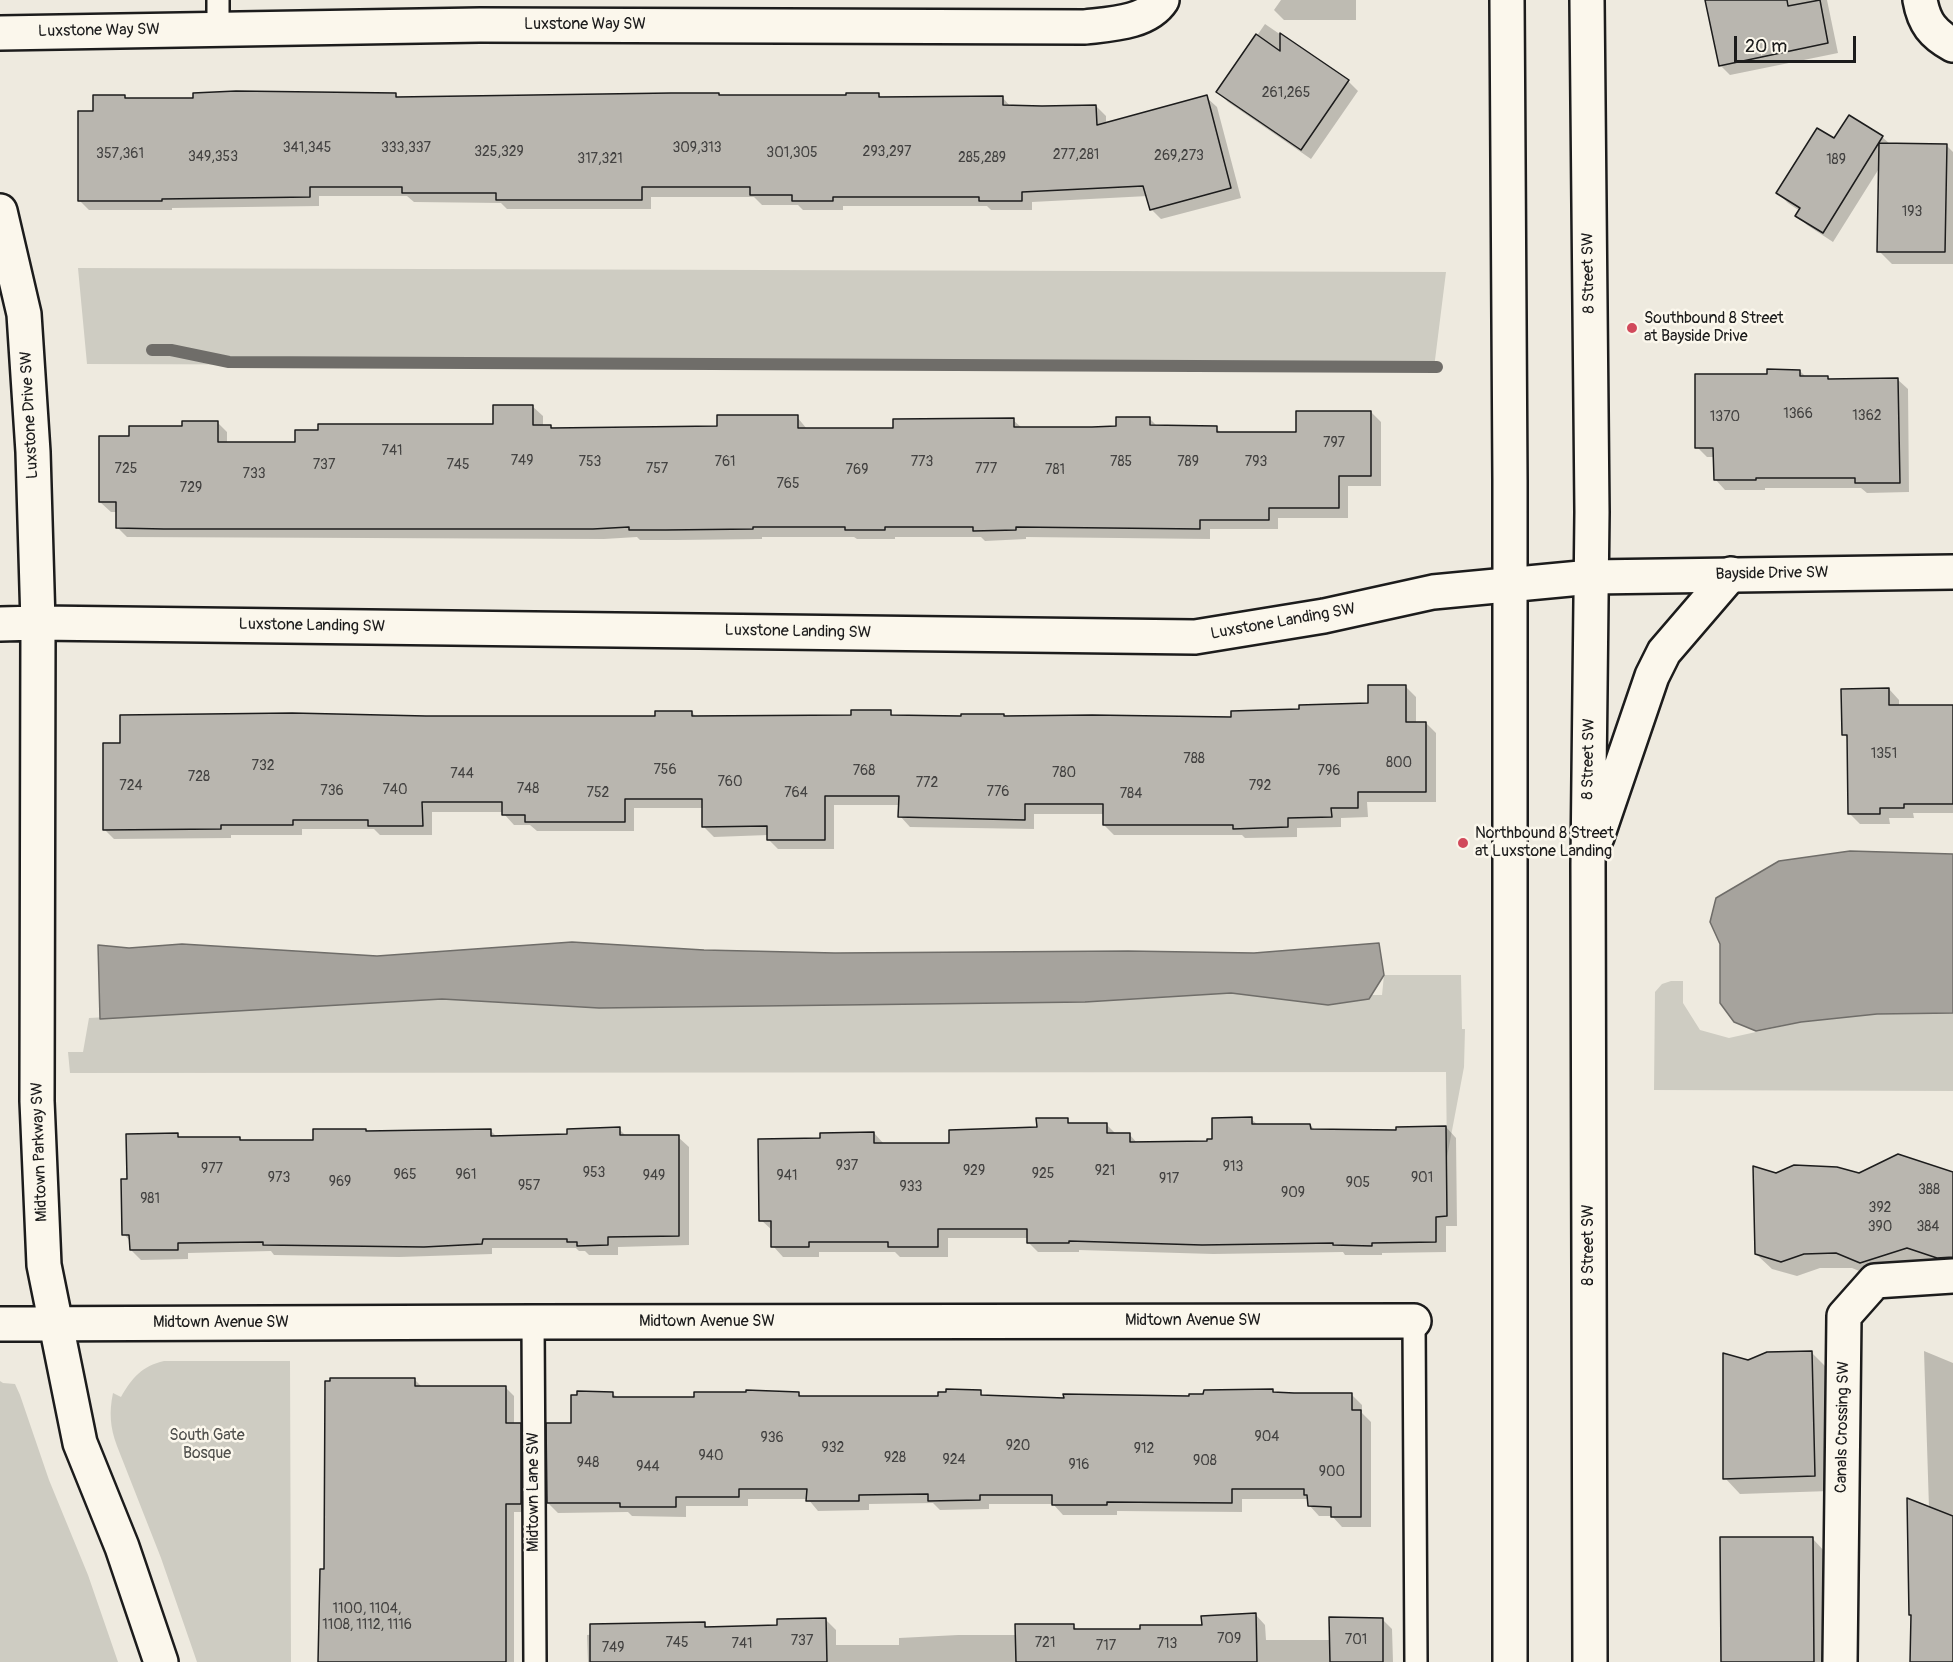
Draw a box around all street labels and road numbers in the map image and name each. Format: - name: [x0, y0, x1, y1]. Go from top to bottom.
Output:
- street label: Luxstone Way SW: [524, 15, 646, 35]
- street label: Luxstone Way SW: [38, 20, 160, 42]
- street label: 8 Street SW: [1579, 232, 1599, 314]
- street label: Luxstone Drive SW: [17, 351, 43, 479]
- street label: Bayside Drive SW: [1715, 563, 1829, 585]
- street label: Luxstone Landing SW: [1209, 600, 1357, 644]
- street label: Luxstone Landing SW: [239, 615, 385, 637]
- street label: Luxstone Landing SW: [725, 621, 871, 643]
- street label: 8 Street SW: [1579, 718, 1599, 800]
- street label: Midtown Parkway SW: [28, 1082, 52, 1222]
- street label: 8 Street SW: [1579, 1204, 1599, 1286]
- street label: Midtown Avenue SW: [1125, 1311, 1261, 1331]
- street label: Midtown Avenue SW: [639, 1312, 775, 1332]
- street label: Midtown Avenue SW: [153, 1313, 289, 1333]
- street label: Canals Crossing SW: [1832, 1361, 1854, 1493]
- street label: Midtown Lane SW: [524, 1432, 544, 1552]

